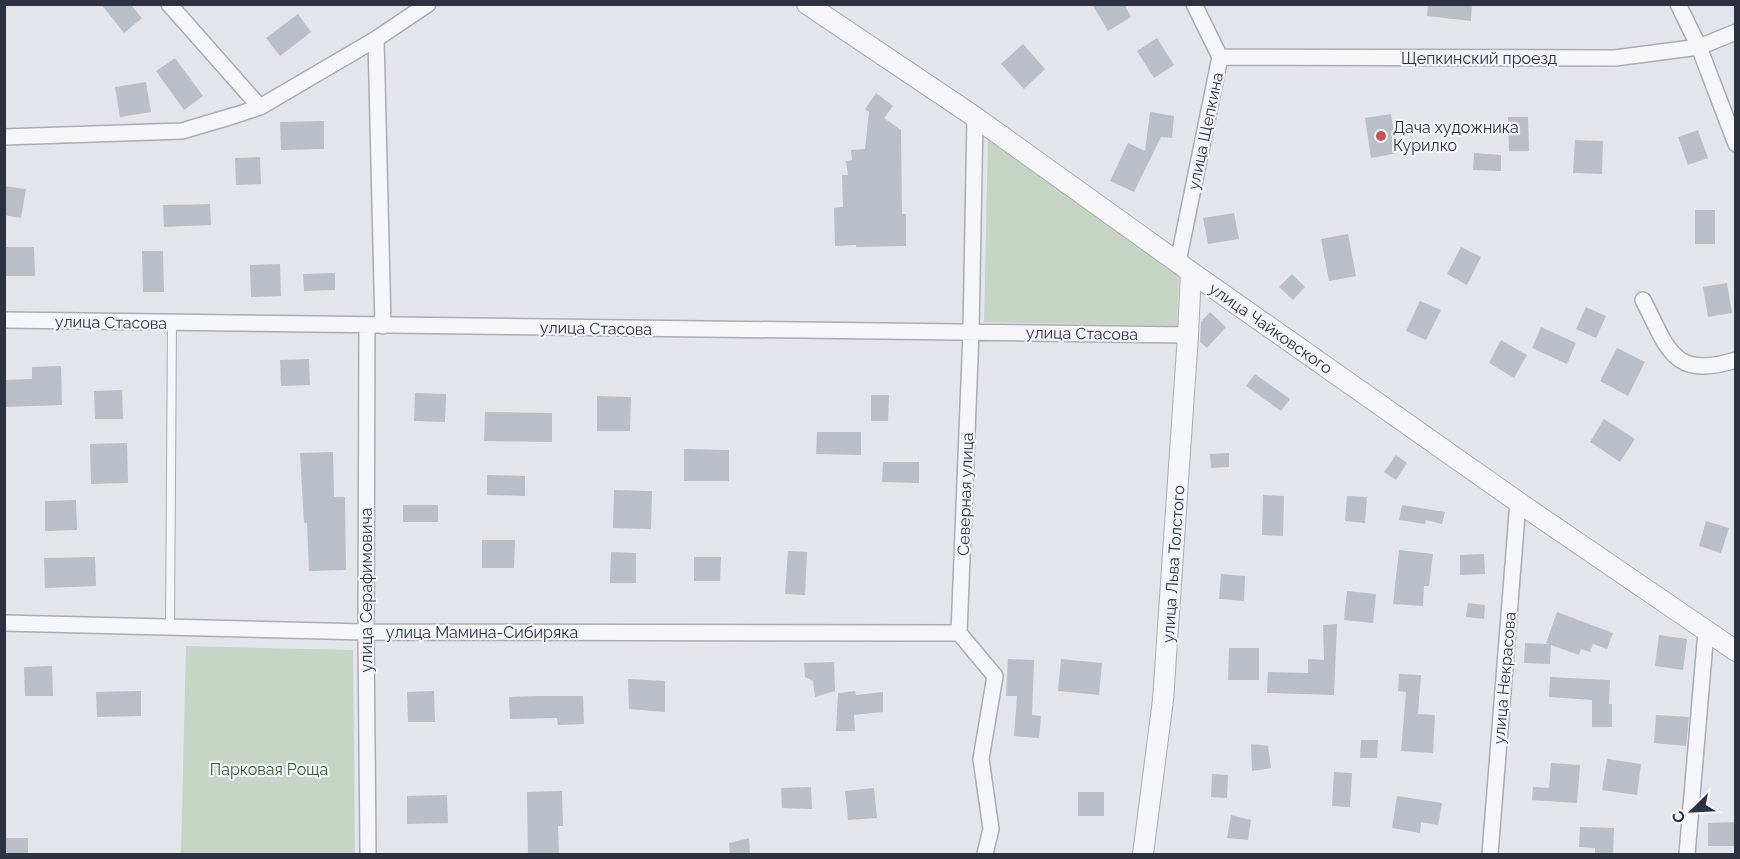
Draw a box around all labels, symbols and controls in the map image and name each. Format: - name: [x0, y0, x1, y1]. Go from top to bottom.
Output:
- street label: Щепкинский проезд: [1401, 49, 1557, 68]
- street label: улица Щепкина: [1184, 71, 1227, 192]
- place label: Дача художника Курилко: [1393, 118, 1519, 155]
- marker: Дача художника Курилко: [1374, 129, 1388, 143]
- street label: улица Чайковского: [1205, 279, 1336, 378]
- street label: улица Стасова: [55, 312, 167, 333]
- street label: улица Стасова: [540, 318, 652, 339]
- street label: улица Стасова: [1026, 323, 1138, 344]
- street label: Северная улица: [954, 432, 977, 556]
- street label: улица Льва Толстого: [1159, 484, 1188, 644]
- street label: улица Серафимовича: [357, 508, 376, 672]
- street label: улица Некрасова: [1489, 611, 1520, 745]
- street label: улица Мамина-Сибиряка: [386, 623, 578, 642]
- park label: Парковая Роща: [210, 760, 328, 779]
- north arrow: [1662, 781, 1722, 841]
- text: С: [1668, 808, 1690, 826]

